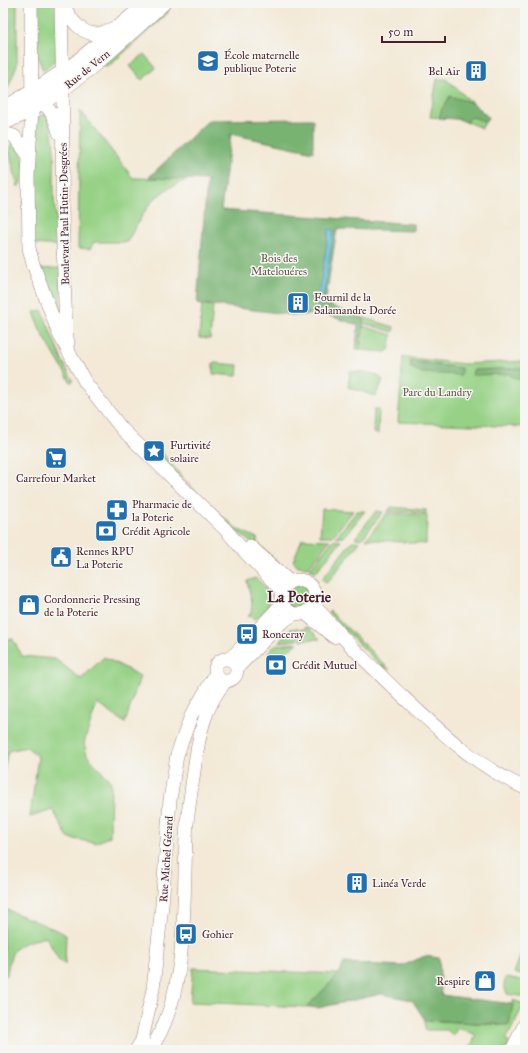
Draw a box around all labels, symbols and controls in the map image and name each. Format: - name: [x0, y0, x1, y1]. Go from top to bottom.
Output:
- scale bar: [382, 18, 445, 44]
- text: 50 m: [388, 25, 413, 39]
- street label: Rue de Vern: [62, 47, 113, 92]
- school or university icon: École maternelle publique Poterie: [195, 48, 221, 74]
- place label: École maternelle publique Poterie: [223, 48, 300, 76]
- building icon: Bel Air: [463, 58, 489, 84]
- place label: Bel Air: [428, 65, 461, 78]
- street label: Boulevard Paul Hutin-Desgrées: [57, 143, 72, 285]
- park label: Bois des Matelouéres: [251, 252, 307, 278]
- building icon: Fournil de la Salamandre Dorée: [285, 290, 311, 316]
- place label: Fournil de la Salamandre Dorée: [314, 291, 397, 317]
- park label: Parc du Landry: [402, 386, 472, 399]
- place icon: Furtivité solaire: [141, 438, 167, 464]
- place label: Furtivité solaire: [170, 439, 211, 465]
- supermarket icon: Carrefour Market: [43, 445, 69, 471]
- place label: Carrefour Market: [16, 472, 96, 485]
- pharmacy icon: Pharmacie de la Poterie: [104, 497, 130, 523]
- place label: Pharmacie de la Poterie: [132, 498, 192, 524]
- bank icon: Crédit Agricole: [93, 518, 119, 544]
- place label: Crédit Agricole: [122, 525, 191, 538]
- public building icon: Rennes RPU La Poterie: [48, 544, 74, 570]
- place label: Rennes RPU La Poterie: [76, 545, 134, 571]
- district label: La Poterie: [267, 588, 332, 606]
- shop icon: Cordonnerie Pressing de la Poterie: [16, 592, 42, 618]
- place label: Cordonnerie Pressing de la Poterie: [44, 593, 141, 619]
- bus stop icon: Ronceray: [234, 621, 260, 647]
- place label: Ronceray: [262, 628, 305, 641]
- bank icon: Crédit Mutuel: [263, 652, 289, 678]
- place label: Crédit Mutuel: [292, 659, 357, 672]
- street label: Rue Michel Gérard: [157, 815, 176, 903]
- building icon: Linéa Verde: [344, 870, 370, 896]
- place label: Linéa Verde: [372, 877, 427, 890]
- bus stop icon: Gohier: [173, 921, 199, 947]
- place label: Gohier: [202, 928, 234, 941]
- shop icon: Respire: [472, 968, 498, 994]
- place label: Respire: [437, 975, 470, 988]

